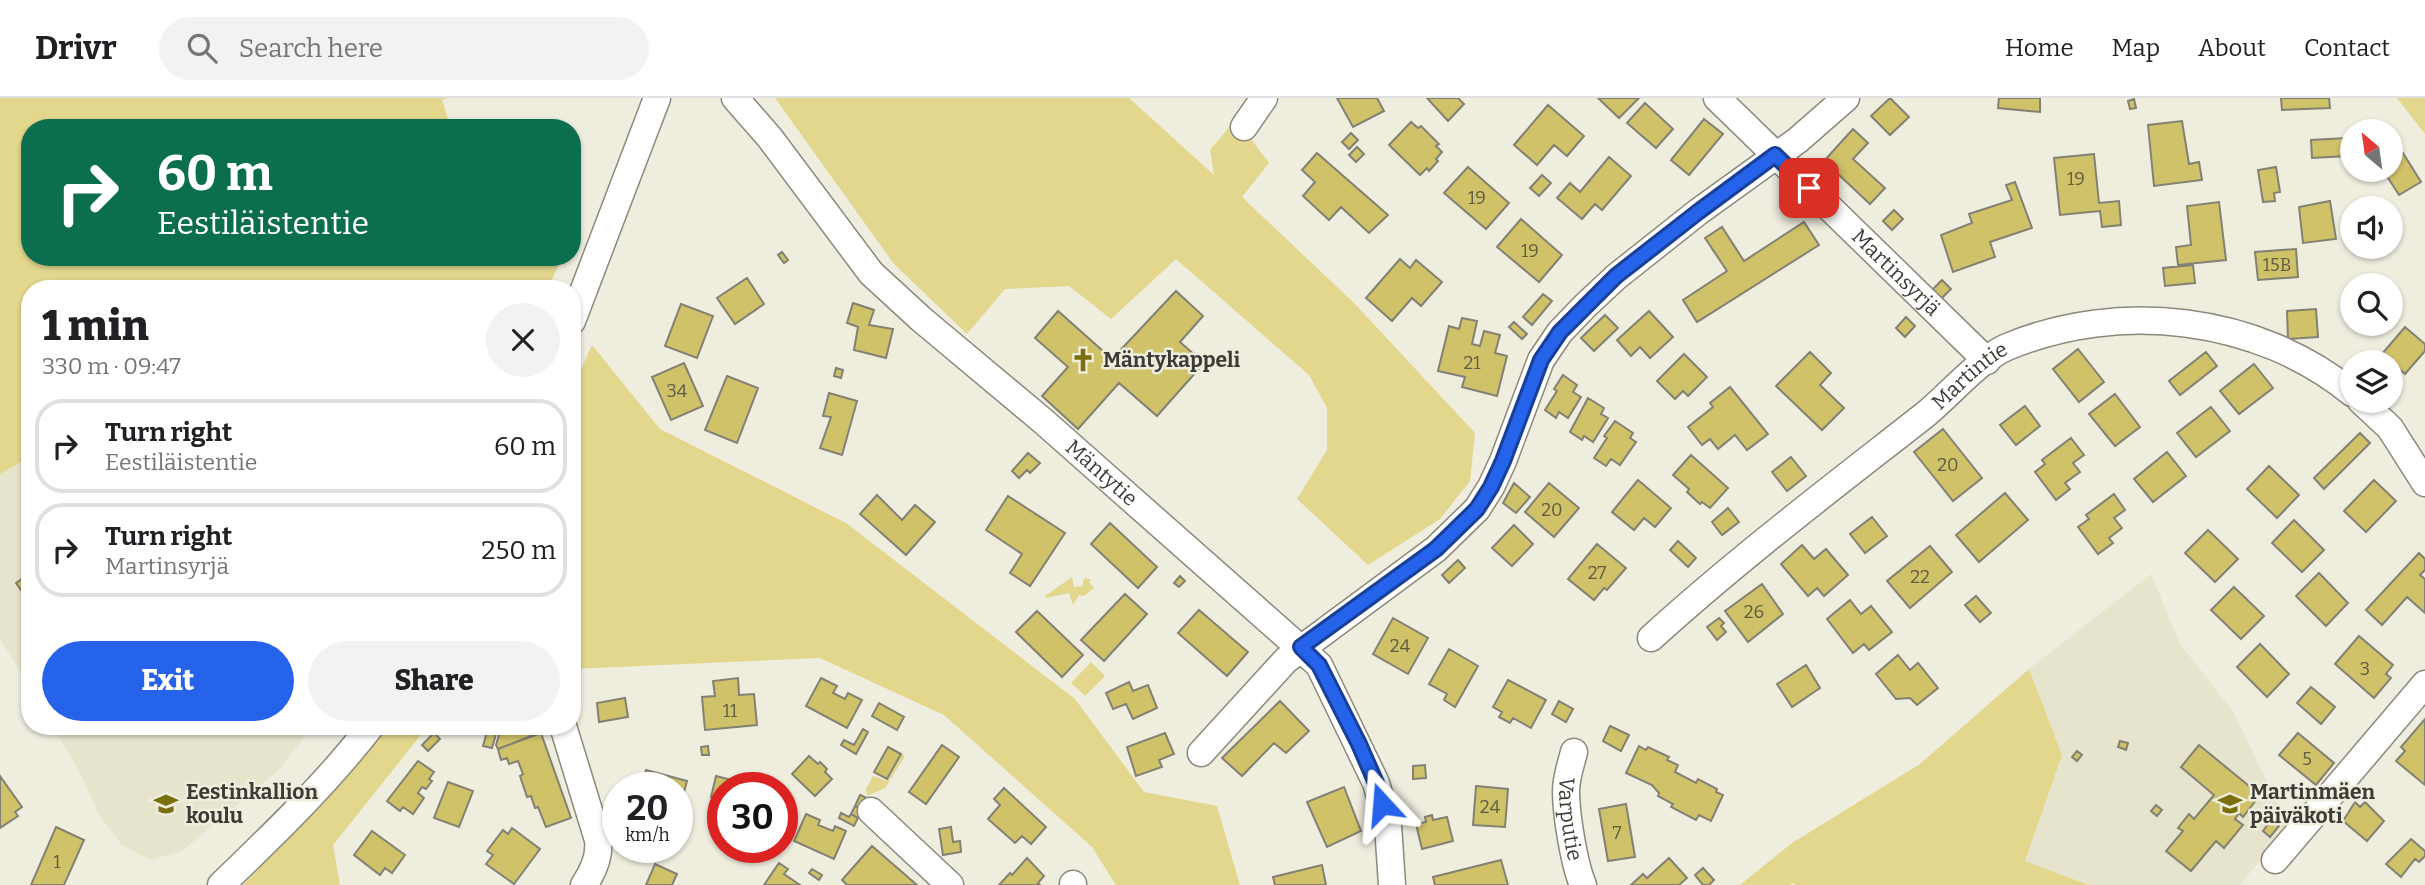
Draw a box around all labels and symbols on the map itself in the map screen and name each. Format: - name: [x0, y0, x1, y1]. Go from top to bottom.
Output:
- north arrow: [2340, 119, 2403, 182]
- pin: [1779, 158, 1839, 218]
- house number: 19: [2067, 168, 2085, 190]
- house number: 19: [1468, 187, 1486, 209]
- street label: Martinsyrjä: [1846, 224, 1946, 322]
- house number: 19: [1521, 240, 1539, 262]
- house number: 15B: [2263, 254, 2291, 276]
- street label: Martintie: [1926, 336, 2012, 415]
- church icon: Mäntykappeli: [1069, 346, 1097, 374]
- place label: Mäntykappeli: [1103, 347, 1241, 373]
- house number: 21: [1463, 352, 1481, 374]
- house number: 34: [667, 380, 688, 402]
- street label: Mäntytie: [1060, 434, 1143, 512]
- house number: 20: [1937, 454, 1959, 476]
- house number: 20: [1541, 499, 1563, 521]
- house number: 27: [1588, 562, 1606, 584]
- house number: 22: [1910, 566, 1930, 588]
- house number: 26: [1744, 601, 1764, 623]
- house number: 24: [1390, 635, 1411, 657]
- house number: 3: [2360, 658, 2370, 680]
- house number: 11: [723, 700, 738, 722]
- house number: 5: [2302, 748, 2312, 770]
- position arrow: [1345, 767, 1419, 841]
- speed limit sign: 30: [707, 772, 798, 863]
- street label: Varputie: [1553, 775, 1588, 863]
- place label: Eestinkallion koulu: [186, 779, 318, 829]
- place label: Martinmäen päiväkoti: [2250, 779, 2376, 829]
- school or university icon: Eestinkallion koulu: [152, 790, 180, 818]
- school or university icon: Martinmäen päiväkoti: [2216, 790, 2244, 818]
- house number: 24: [1480, 796, 1501, 818]
- house number: 7: [1612, 822, 1622, 844]
- house number: 1: [53, 851, 61, 873]

